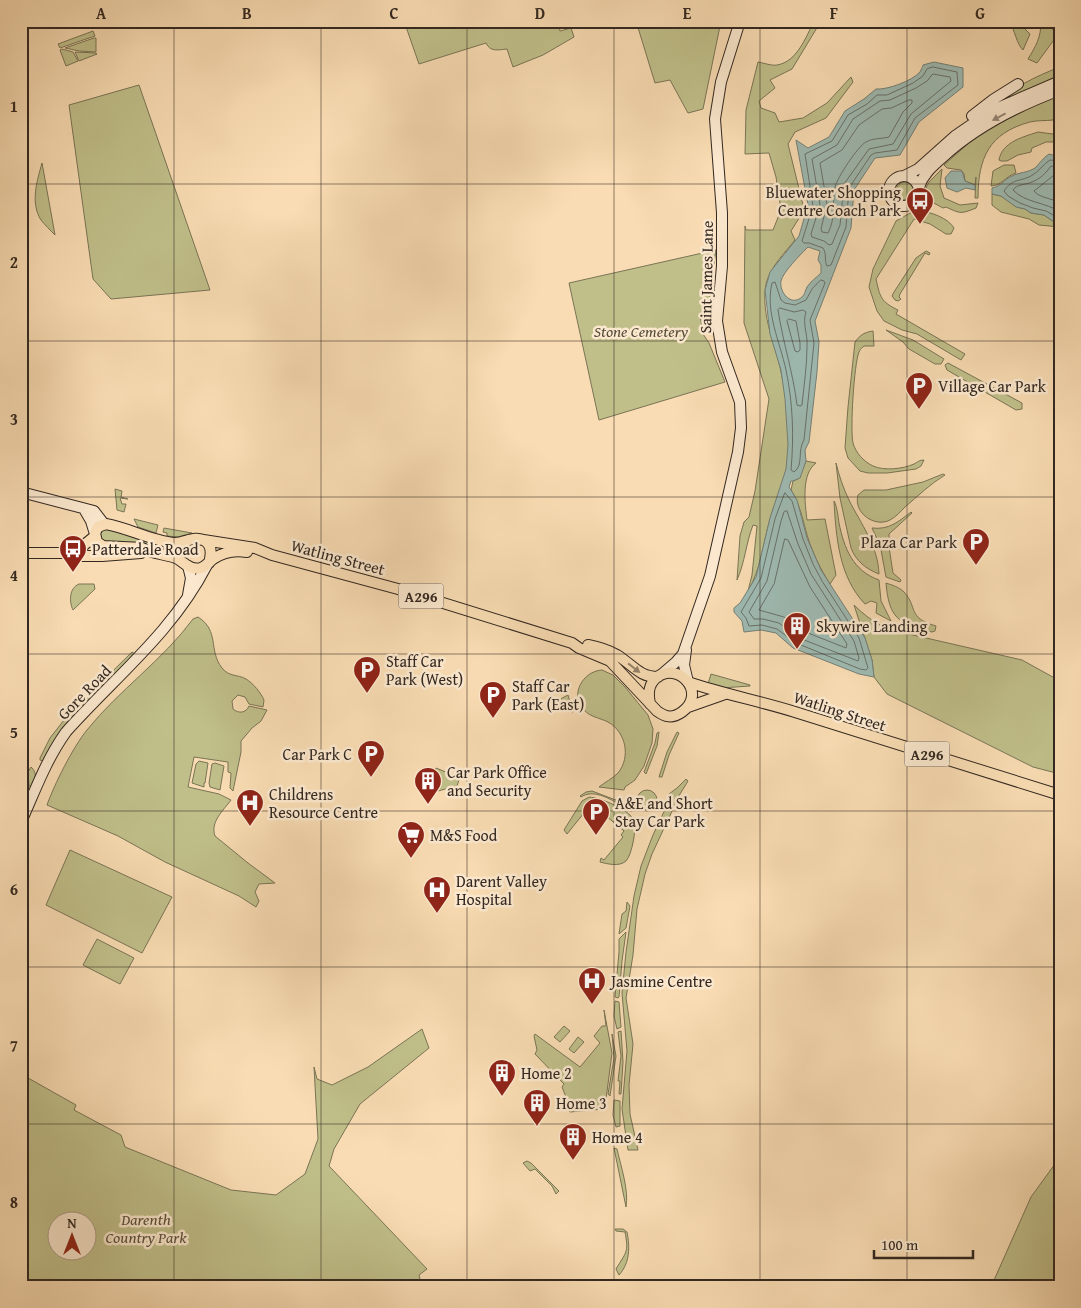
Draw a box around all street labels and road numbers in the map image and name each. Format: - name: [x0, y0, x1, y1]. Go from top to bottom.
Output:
- street label: Saint James Lane: [693, 220, 719, 334]
- street label: Watling Street: [288, 533, 388, 581]
- road number: A296: [398, 584, 444, 608]
- street label: Gore Road: [52, 659, 117, 725]
- street label: Watling Street: [791, 685, 890, 737]
- road number: A296: [904, 742, 950, 766]

